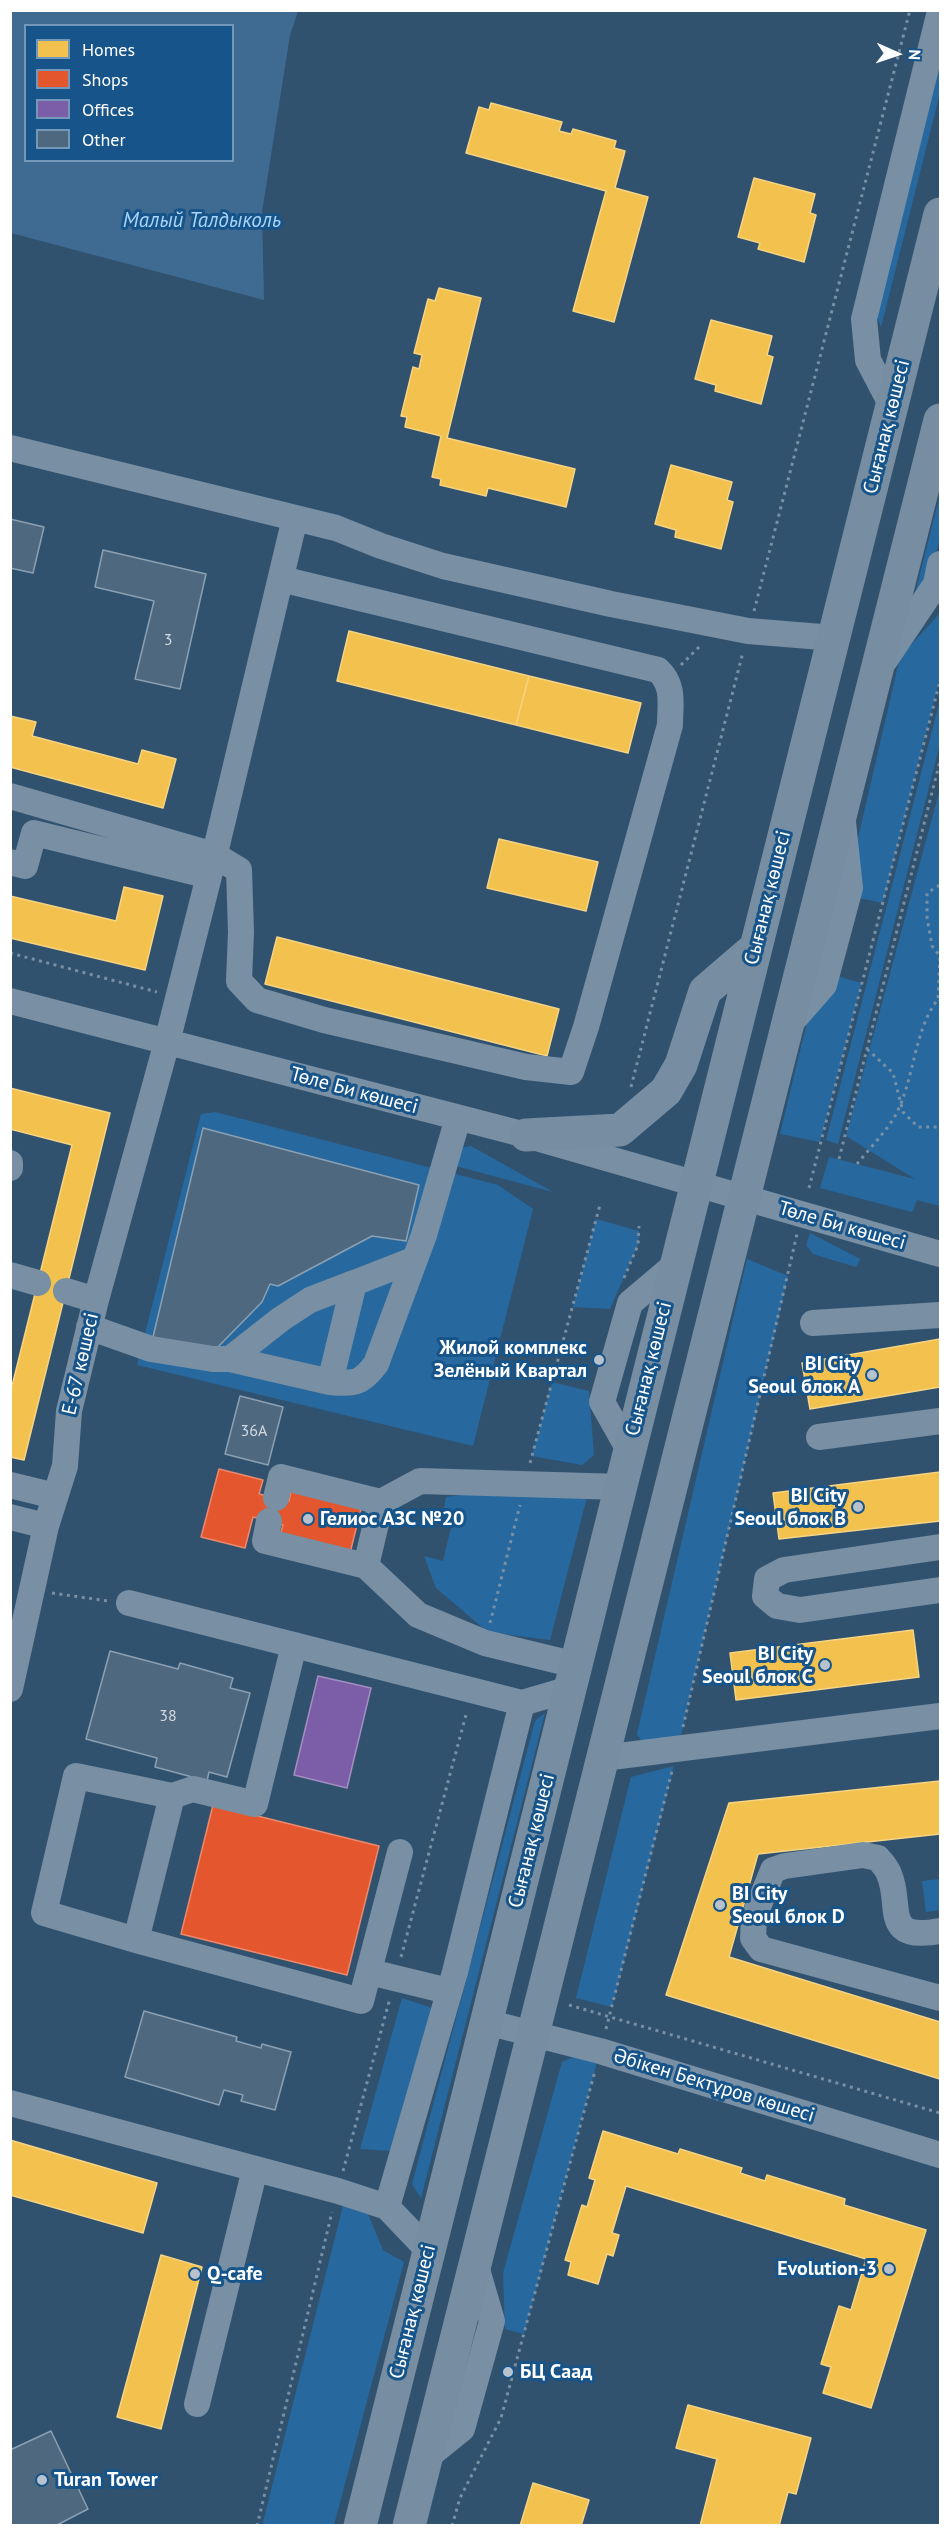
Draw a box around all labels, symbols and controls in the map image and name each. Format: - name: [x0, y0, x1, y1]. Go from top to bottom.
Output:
- legend: [24, 24, 234, 162]
- north arrow: [867, 24, 927, 84]
- text: Homes: [82, 38, 135, 61]
- text: N: [905, 49, 925, 61]
- text: Shops: [82, 68, 128, 91]
- text: Offices: [82, 98, 134, 121]
- text: Other: [82, 128, 126, 151]
- water label: Малый Талдыколь: [123, 208, 281, 234]
- street label: Сығанақ көшесі: [859, 357, 915, 497]
- house number: 3: [164, 630, 172, 650]
- street label: Сығанақ көшесі: [740, 828, 796, 968]
- street label: Төле Би көшесі: [288, 1062, 420, 1120]
- street label: Төле Би көшесі: [776, 1196, 908, 1256]
- street label: Сығанақ көшесі: [621, 1299, 677, 1439]
- street label: Е-67 көшесі: [58, 1311, 104, 1417]
- place label: Жилой комплекс Зелёный Квартал: [434, 1336, 587, 1383]
- place label: BI City Seoul блок A: [748, 1352, 860, 1399]
- marker: Жилой комплекс Зелёный Квартал: [592, 1353, 606, 1367]
- marker: BI City Seoul блок A: [865, 1368, 879, 1382]
- house number: 36А: [241, 1421, 267, 1441]
- place label: BI City Seoul блок B: [734, 1484, 846, 1531]
- marker: BI City Seoul блок B: [851, 1500, 865, 1514]
- place label: Гелиос АЗС №20: [320, 1507, 464, 1531]
- marker: Гелиос АЗС №20: [301, 1512, 315, 1526]
- place label: BI City Seoul блок C: [702, 1642, 813, 1689]
- marker: BI City Seoul блок C: [818, 1658, 832, 1672]
- house number: 38: [159, 1706, 177, 1726]
- street label: Сығанақ көшесі: [504, 1771, 560, 1911]
- place label: BI City Seoul блок D: [732, 1882, 845, 1929]
- marker: BI City Seoul блок D: [713, 1898, 727, 1912]
- street label: Әбікен Бектұров көшесі: [611, 2044, 817, 2128]
- street label: Сығанақ көшесі: [385, 2242, 441, 2382]
- place label: Evolution-3: [777, 2257, 877, 2281]
- place label: Q-cafe: [207, 2262, 263, 2286]
- marker: Evolution-3: [882, 2262, 896, 2276]
- marker: Q-cafe: [188, 2267, 202, 2281]
- place label: БЦ Саад: [520, 2360, 592, 2384]
- marker: БЦ Саад: [501, 2365, 515, 2379]
- place label: Turan Tower: [54, 2468, 158, 2492]
- marker: Turan Tower: [35, 2473, 49, 2487]

